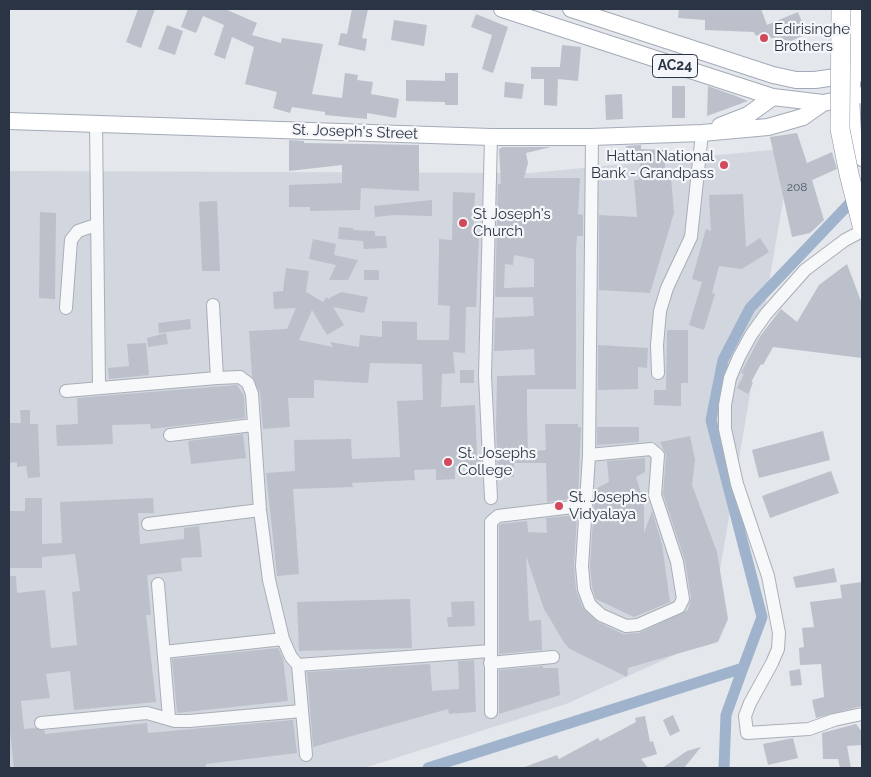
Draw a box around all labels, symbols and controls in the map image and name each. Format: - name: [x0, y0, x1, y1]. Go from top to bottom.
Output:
- place label: Edirisinghe Brothers: [774, 20, 850, 55]
- marker: Edirisinghe Brothers: [758, 32, 770, 44]
- road number: AC24: [652, 54, 698, 78]
- street label: St. Joseph's Street: [292, 121, 418, 143]
- place label: Hattan National Bank - Grandpass: [591, 147, 714, 182]
- marker: Hattan National Bank - Grandpass: [718, 159, 730, 171]
- house number: 208: [787, 180, 807, 194]
- place label: St Joseph's Church: [473, 205, 551, 240]
- marker: St Joseph's Church: [457, 217, 469, 229]
- place label: St. Josephs College: [458, 444, 536, 479]
- marker: St. Josephs College: [442, 456, 454, 468]
- place label: St. Josephs Vidyalaya: [569, 488, 647, 523]
- marker: St. Josephs Vidyalaya: [553, 500, 565, 512]

